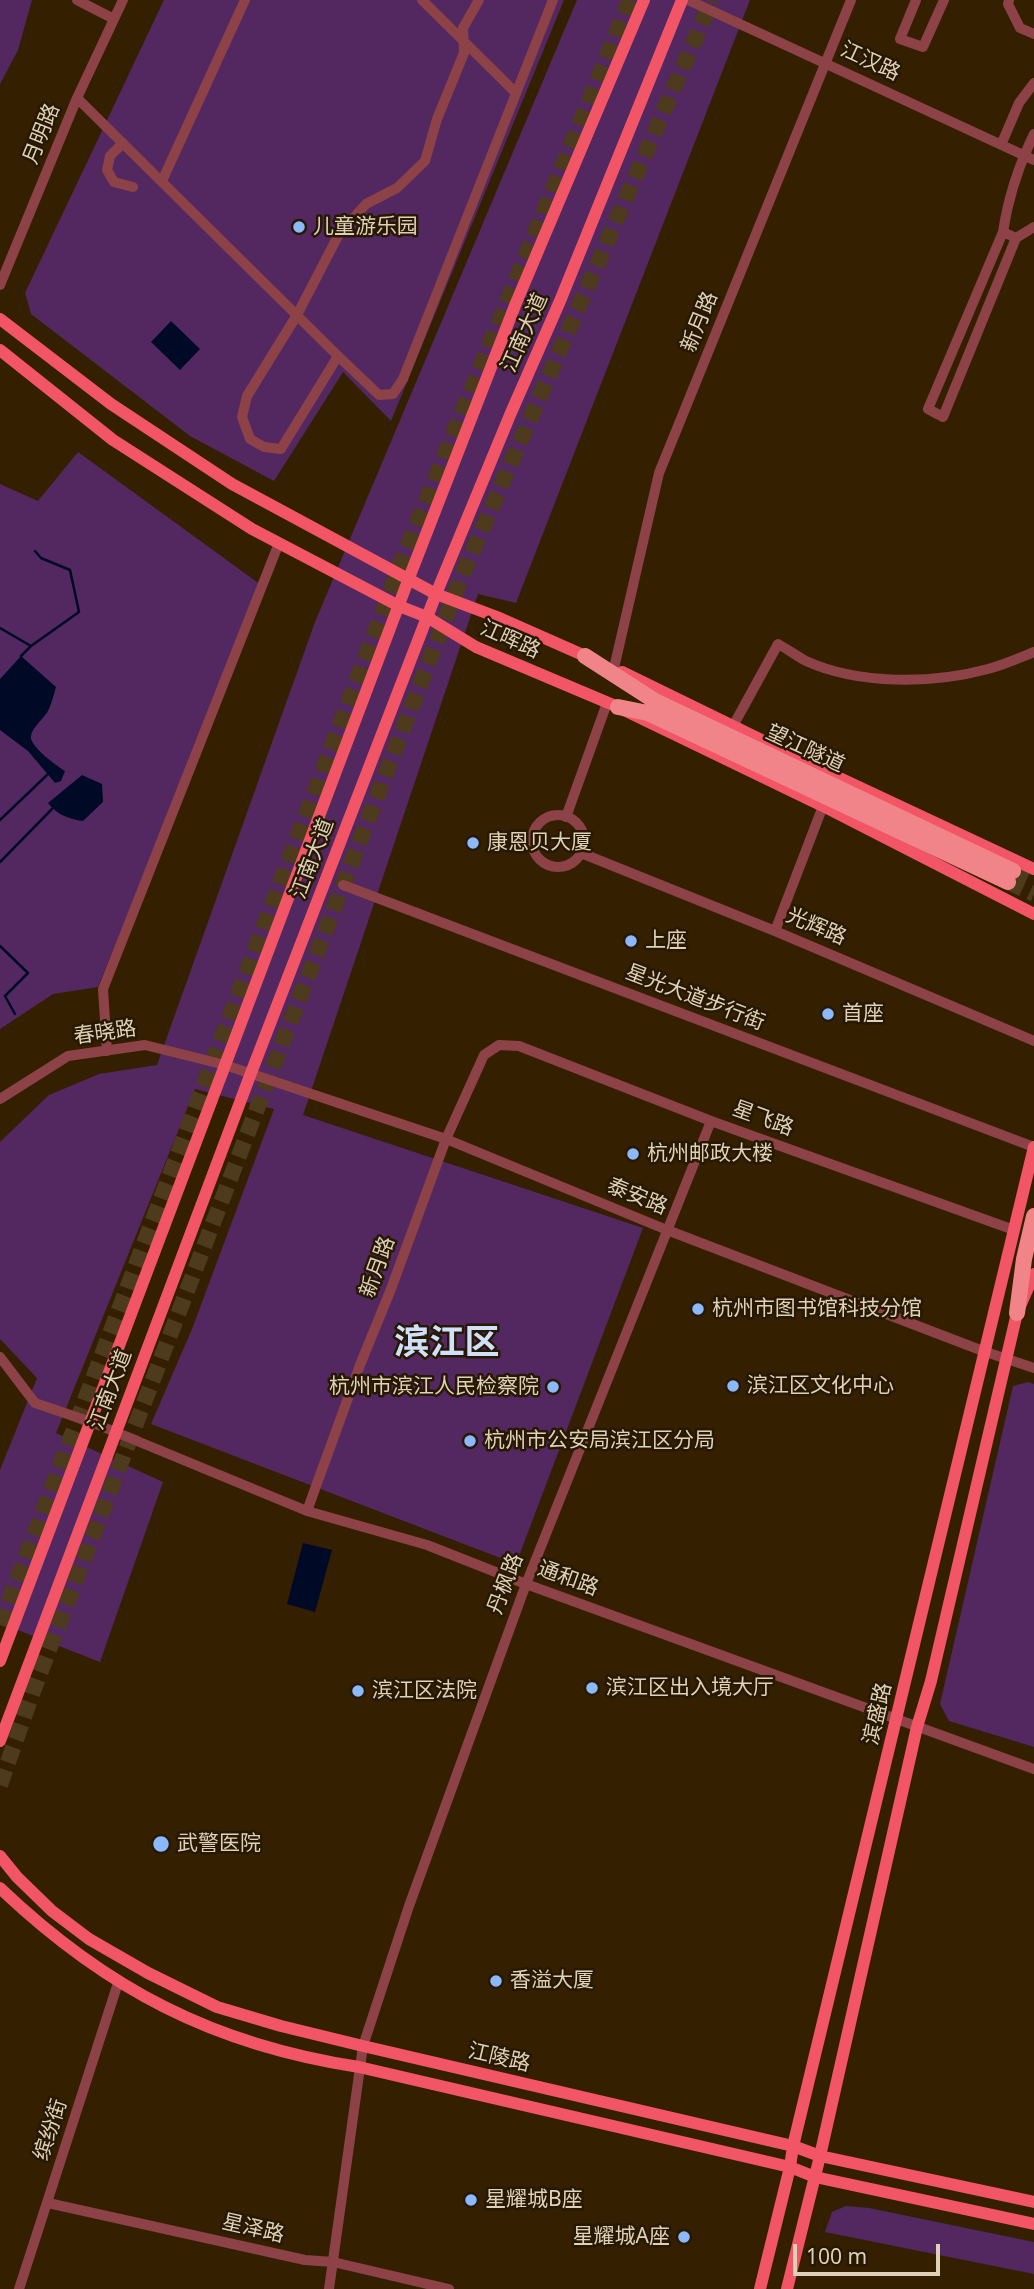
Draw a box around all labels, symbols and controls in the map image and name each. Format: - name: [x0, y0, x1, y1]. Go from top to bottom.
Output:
- street label: 江汉路: [836, 37, 904, 87]
- street label: 月明路: [19, 100, 65, 168]
- place label: 儿童游乐园: [313, 214, 418, 240]
- marker: 儿童游乐园: [291, 219, 307, 235]
- street label: 新月路: [677, 288, 723, 356]
- street label: 江南大道: [496, 290, 554, 376]
- street label: 江晖路: [476, 616, 544, 664]
- street label: 望江隧道: [762, 720, 848, 778]
- street label: 江南大道: [286, 815, 340, 903]
- place label: 康恩贝大厦: [487, 830, 592, 856]
- marker: 康恩贝大厦: [465, 835, 481, 851]
- street label: 光辉路: [782, 903, 850, 951]
- place label: 上座: [645, 928, 687, 954]
- marker: 上座: [623, 933, 639, 949]
- street label: 星光大道步行街: [622, 960, 768, 1036]
- place label: 首座: [842, 1001, 884, 1027]
- marker: 首座: [820, 1006, 836, 1022]
- street label: 春晓路: [72, 1016, 138, 1050]
- street label: 星飞路: [729, 1096, 797, 1142]
- place label: 杭州邮政大楼: [647, 1141, 773, 1167]
- marker: 杭州邮政大楼: [625, 1146, 641, 1162]
- street label: 泰安路: [603, 1174, 671, 1220]
- street label: 新月路: [355, 1233, 401, 1301]
- place label: 杭州市图书馆科技分馆: [712, 1296, 922, 1322]
- marker: 杭州市图书馆科技分馆: [690, 1301, 706, 1317]
- district label: 滨江区: [395, 1323, 499, 1365]
- street label: 江南大道: [84, 1346, 138, 1434]
- place label: 滨江区文化中心: [747, 1373, 894, 1399]
- place label: 杭州市滨江人民检察院: [329, 1374, 539, 1400]
- marker: 滨江区文化中心: [725, 1378, 741, 1394]
- marker: 杭州市滨江人民检察院: [545, 1379, 561, 1395]
- place label: 杭州市公安局滨江区分局: [484, 1428, 715, 1454]
- marker: 杭州市公安局滨江区分局: [462, 1433, 478, 1449]
- street label: 丹枫路: [483, 1550, 529, 1618]
- street label: 通和路: [534, 1556, 602, 1602]
- place label: 滨江区出入境大厅: [606, 1675, 774, 1701]
- place label: 滨江区法院: [372, 1678, 477, 1704]
- marker: 滨江区出入境大厅: [584, 1680, 600, 1696]
- street label: 滨盛路: [859, 1680, 897, 1748]
- marker: 滨江区法院: [350, 1683, 366, 1699]
- place label: 武警医院: [177, 1831, 261, 1857]
- marker: 武警医院: [151, 1834, 171, 1854]
- place label: 香溢大厦: [510, 1968, 594, 1994]
- marker: 香溢大厦: [488, 1973, 504, 1989]
- street label: 江陵路: [465, 2039, 533, 2077]
- street label: 缤纷街: [29, 2096, 73, 2164]
- place label: 星耀城B座: [485, 2187, 583, 2213]
- marker: 星耀城B座: [463, 2192, 479, 2208]
- street label: 星泽路: [219, 2210, 287, 2248]
- place label: 星耀城A座: [573, 2224, 670, 2250]
- marker: 星耀城A座: [676, 2229, 692, 2245]
- scale bar: [796, 2230, 943, 2274]
- text: 100 m: [806, 2242, 867, 2270]

